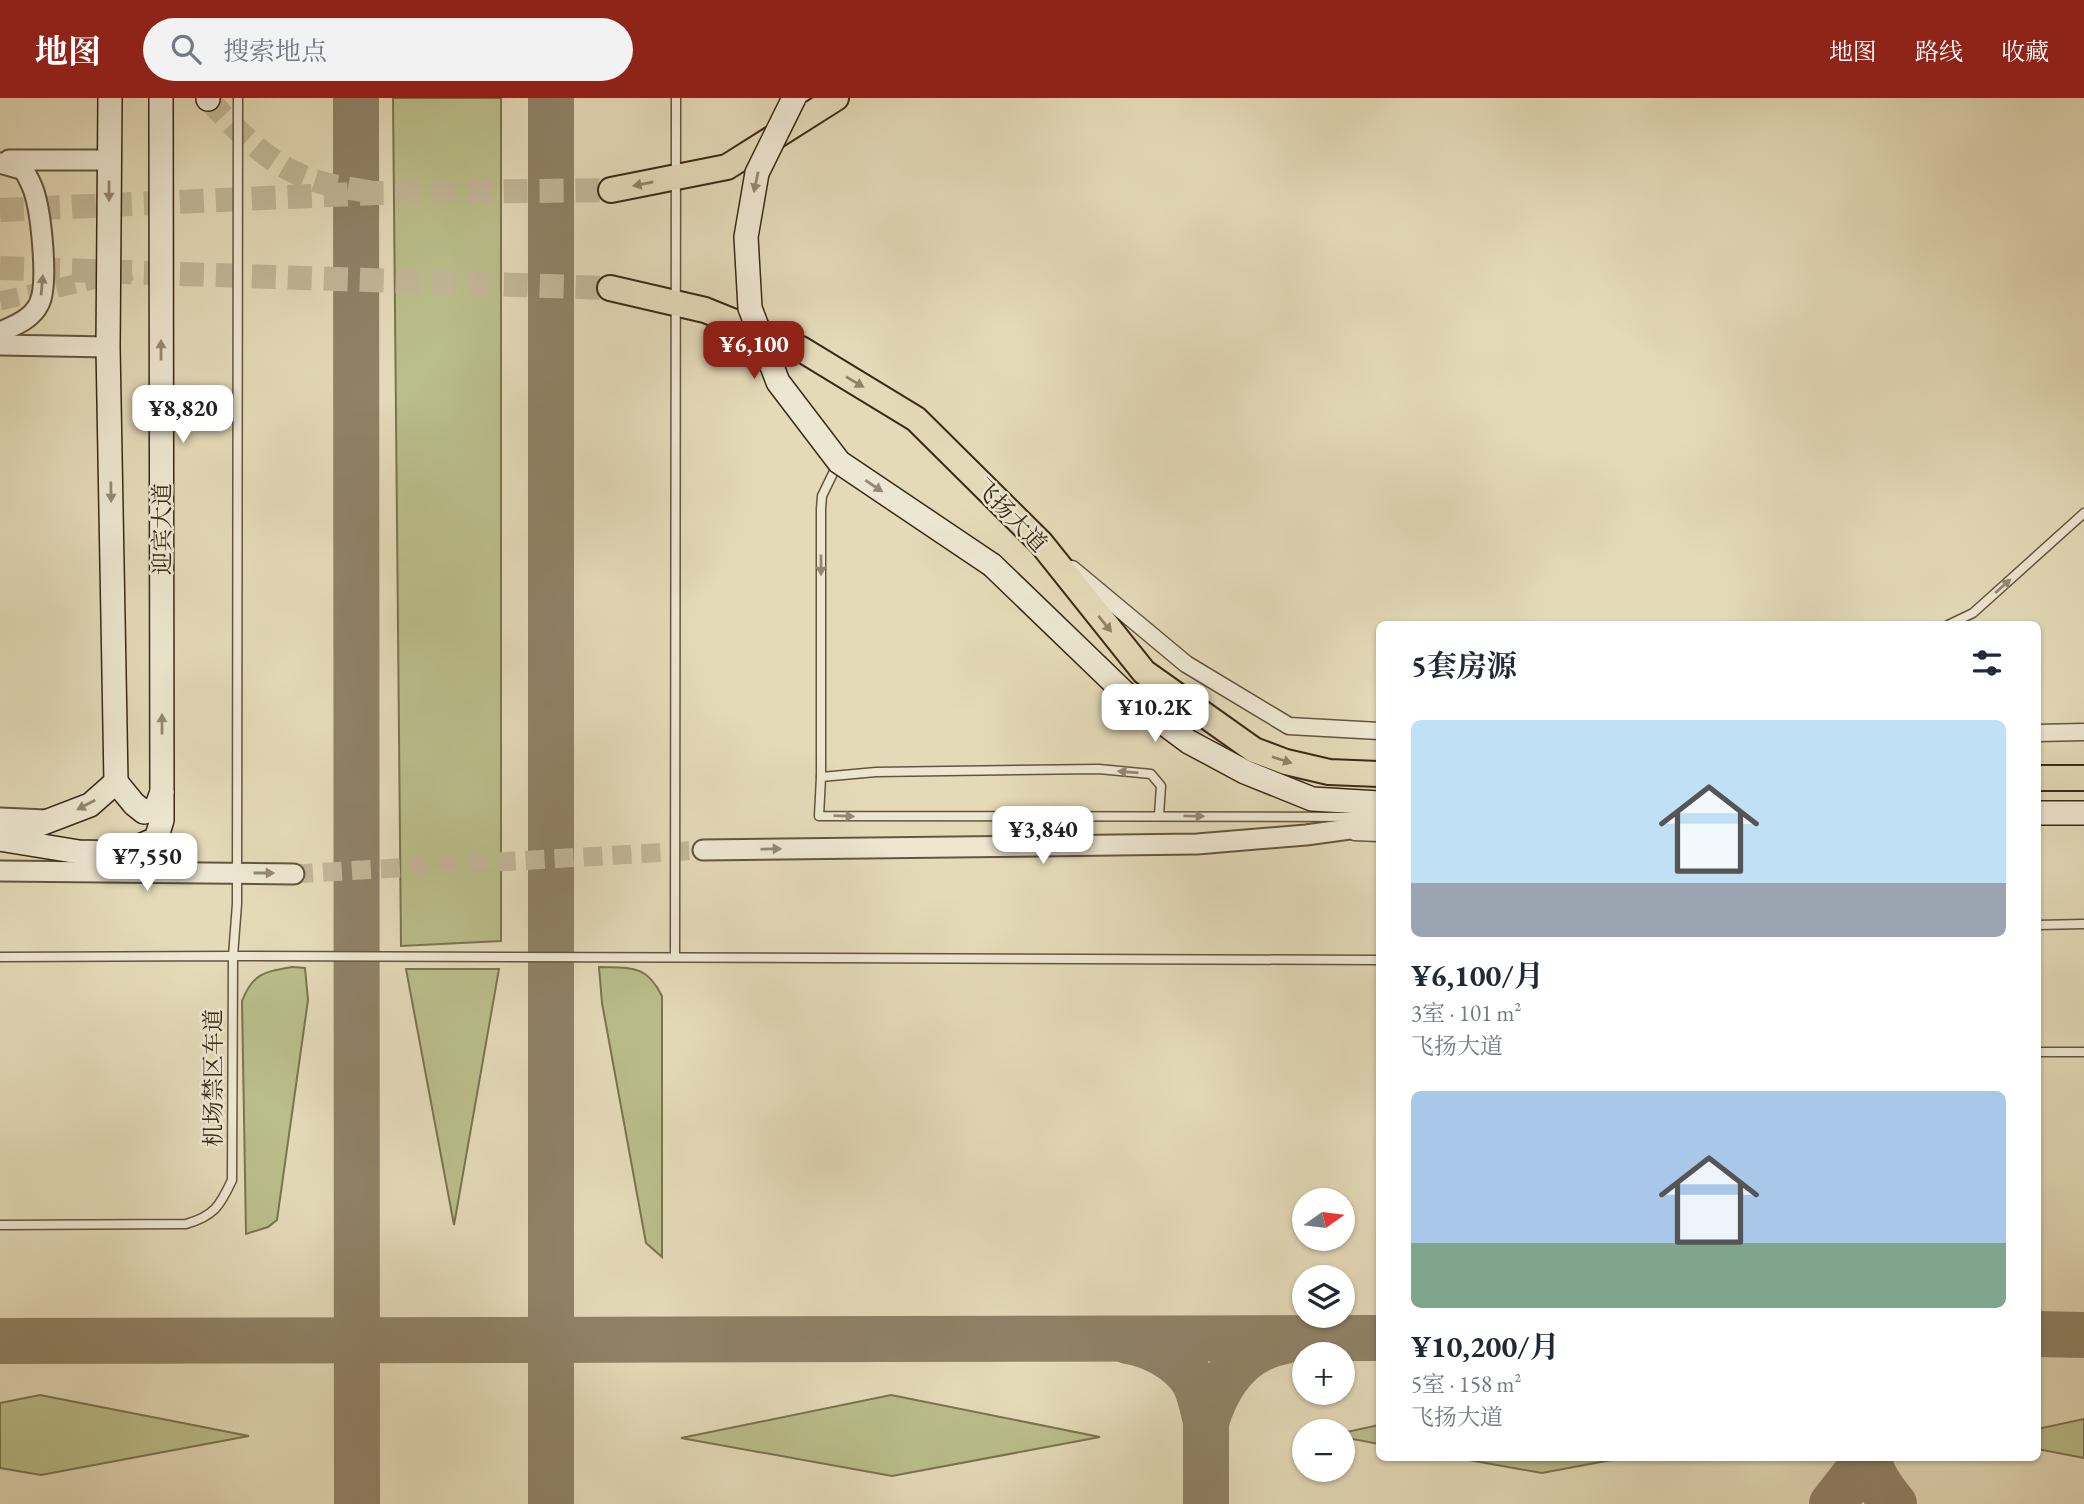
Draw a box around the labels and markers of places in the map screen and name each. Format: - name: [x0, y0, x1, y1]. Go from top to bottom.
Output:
- pin: ¥6,100: [697, 322, 811, 381]
- pin: ¥8,820: [126, 386, 240, 445]
- pin: ¥10.2K: [1098, 684, 1212, 744]
- pin: ¥3,840: [986, 806, 1100, 866]
- pin: ¥7,550: [90, 834, 204, 893]

